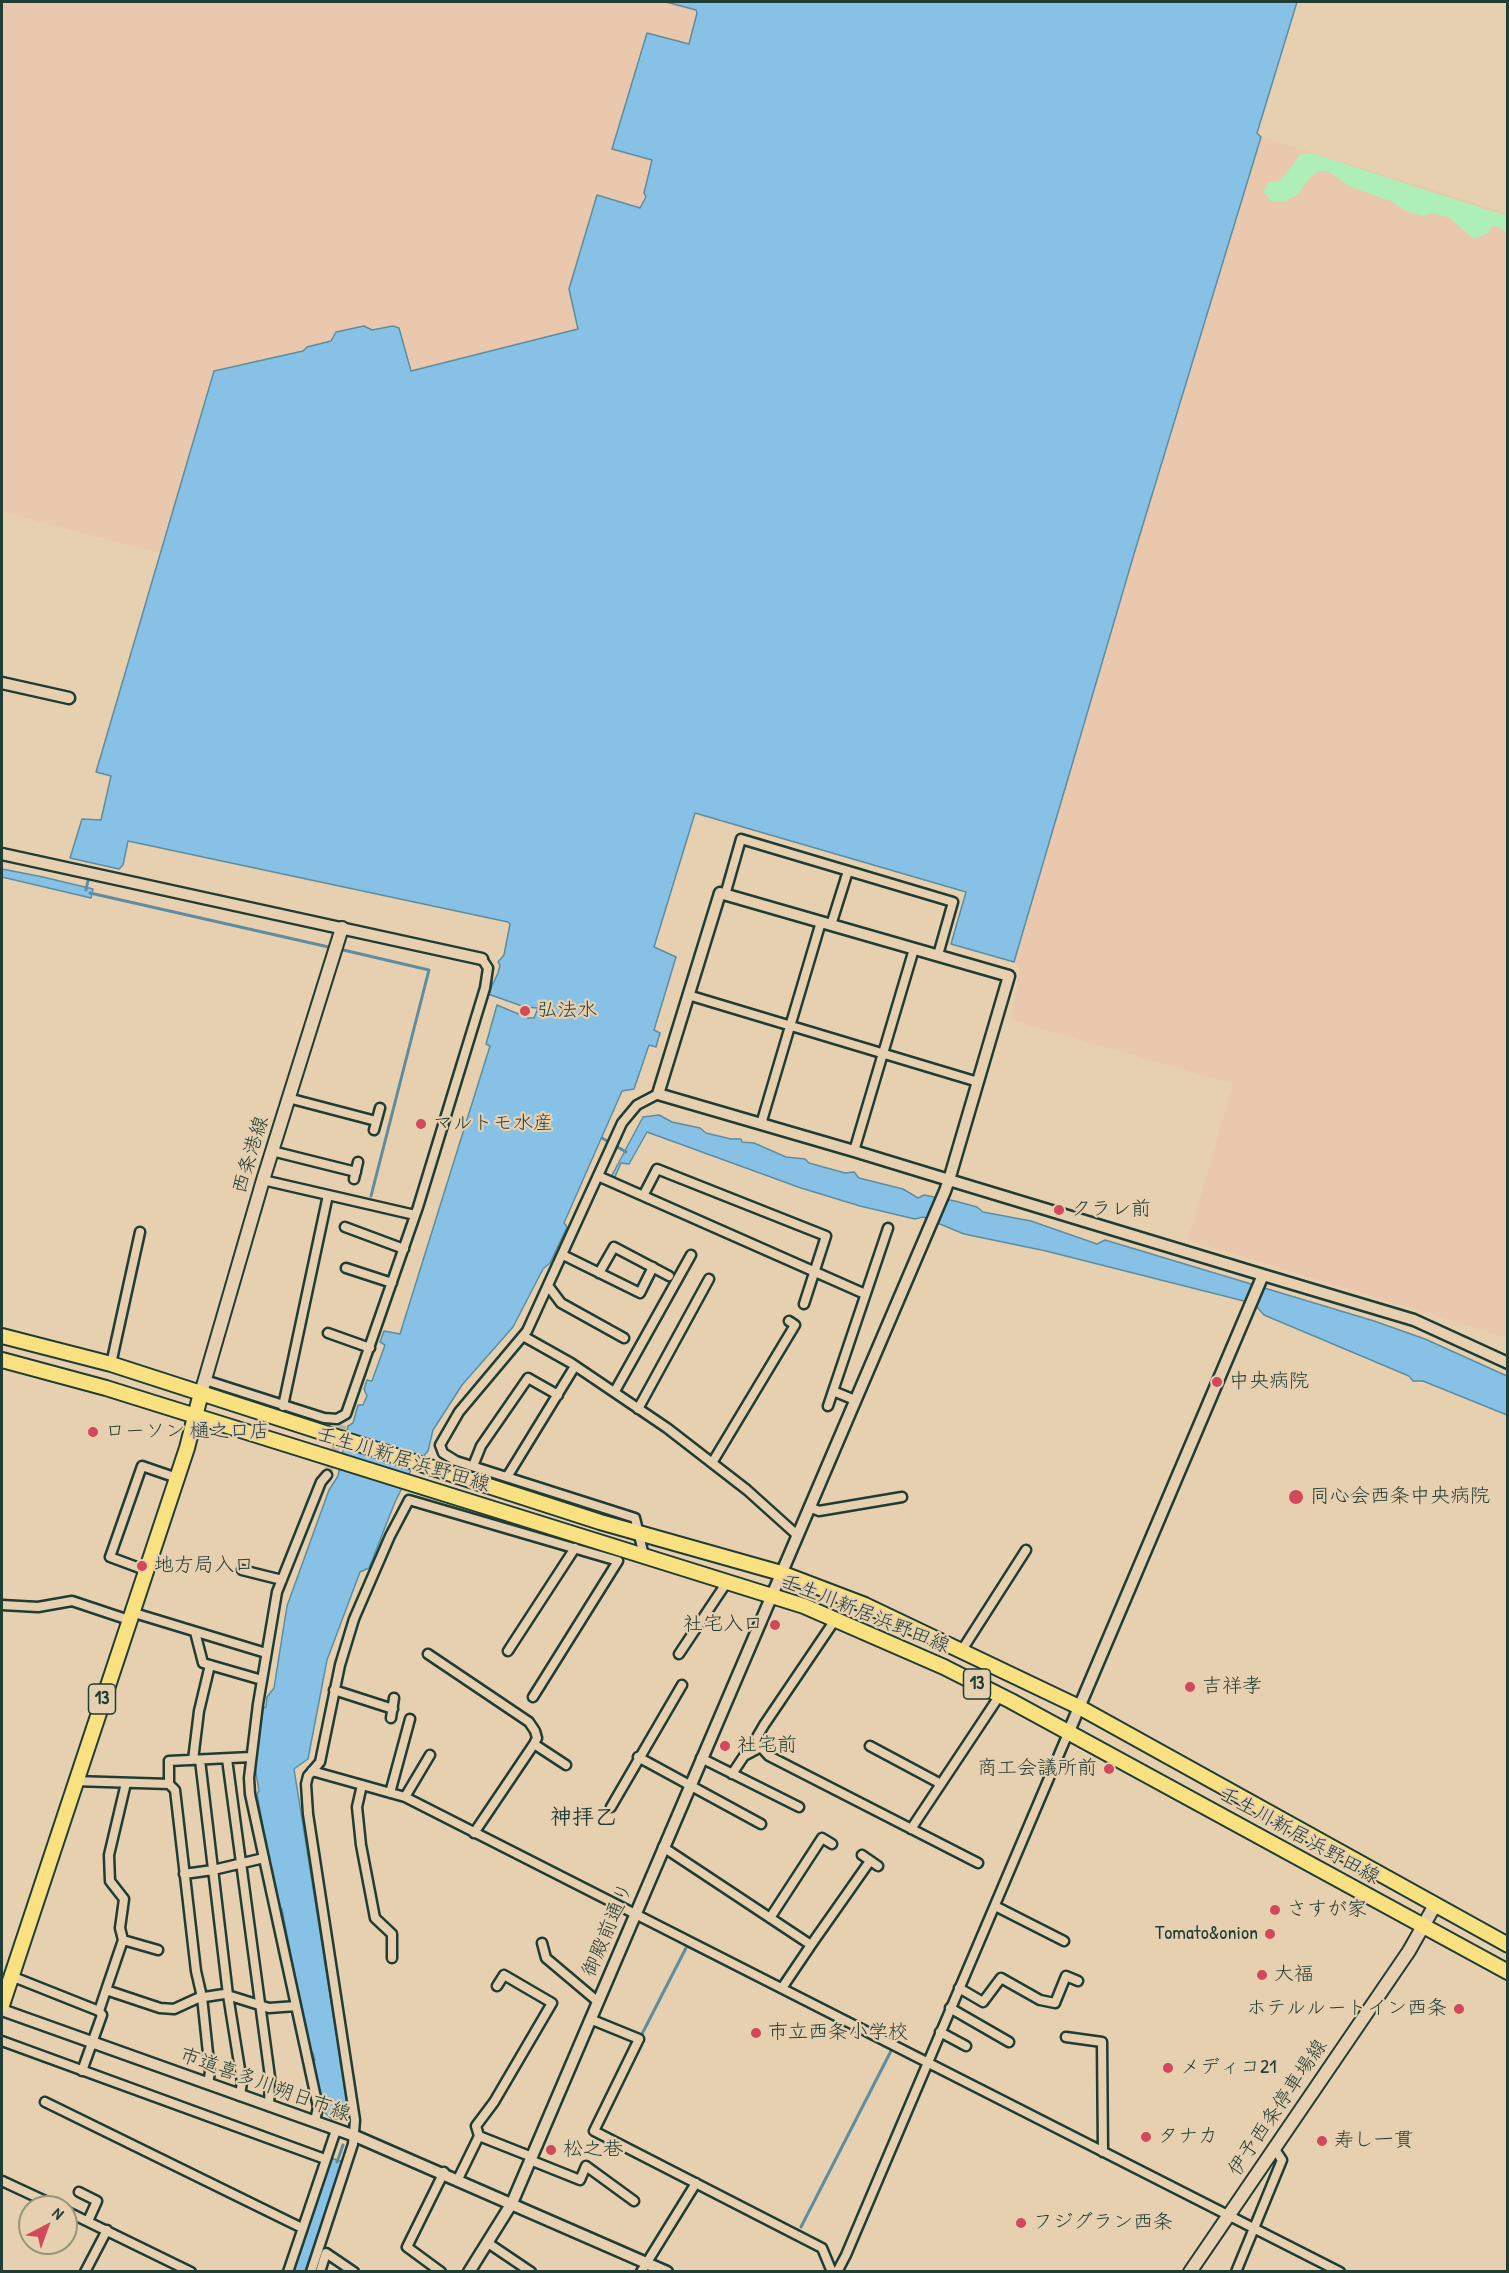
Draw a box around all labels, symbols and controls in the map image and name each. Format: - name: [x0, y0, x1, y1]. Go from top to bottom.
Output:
- place label: 弘法水: [537, 999, 597, 1023]
- marker: 弘法水: [518, 1004, 532, 1018]
- place label: マルトモ水産: [433, 1112, 553, 1136]
- street label: 西条港線: [228, 1113, 274, 1197]
- marker: マルトモ水産: [414, 1117, 428, 1131]
- place label: クラレ前: [1071, 1198, 1151, 1222]
- marker: クラレ前: [1052, 1203, 1066, 1217]
- place label: 中央病院: [1229, 1370, 1309, 1394]
- marker: 中央病院: [1210, 1375, 1224, 1389]
- place label: ローソン 樋之口店: [105, 1420, 270, 1444]
- street label: 壬生川新居浜野田線: [313, 1422, 493, 1498]
- marker: ローソン 樋之口店: [86, 1425, 100, 1439]
- place label: 同心会西条中央病院: [1310, 1485, 1490, 1509]
- marker: 同心会西条中央病院: [1287, 1488, 1305, 1506]
- place label: 地方局入口: [154, 1554, 254, 1578]
- marker: 地方局入口: [135, 1559, 149, 1573]
- street label: 壬生川新居浜野田線: [777, 1569, 953, 1659]
- place label: 社宅入口: [683, 1613, 763, 1637]
- marker: 社宅入口: [768, 1618, 782, 1632]
- road number: 13: [964, 1669, 990, 1699]
- place label: 吉祥孝: [1202, 1675, 1262, 1699]
- marker: 吉祥孝: [1183, 1680, 1197, 1694]
- road number: 13: [88, 1684, 116, 1714]
- place label: 社宅前: [737, 1734, 797, 1758]
- marker: 社宅前: [718, 1739, 732, 1753]
- place label: 商工会議所前: [977, 1757, 1097, 1781]
- marker: 商工会議所前: [1102, 1762, 1116, 1776]
- street label: 壬生川新居浜野田線: [1214, 1782, 1384, 1890]
- district label: 神拝乙: [550, 1805, 616, 1831]
- street label: 御殿前通り: [577, 1879, 639, 1981]
- place label: さすが家: [1287, 1898, 1367, 1922]
- marker: さすが家: [1268, 1903, 1282, 1917]
- place label: Tomato&onion: [1155, 1922, 1258, 1946]
- marker: Tomato&onion: [1263, 1927, 1277, 1941]
- place label: 大福: [1274, 1963, 1314, 1987]
- marker: 大福: [1255, 1968, 1269, 1982]
- place label: ホテルルートイン西条: [1246, 1997, 1447, 2021]
- marker: ホテルルートイン西条: [1452, 2002, 1466, 2016]
- place label: 市立西条小学校: [768, 2021, 908, 2045]
- marker: 市立西条小学校: [749, 2026, 763, 2040]
- street label: 伊予西条停車場線: [1223, 2035, 1333, 2181]
- street label: 市道喜多川朔日市線: [176, 2043, 354, 2127]
- place label: メディコ21: [1180, 2056, 1277, 2080]
- marker: メディコ21: [1161, 2061, 1175, 2075]
- place label: タナカ: [1158, 2125, 1218, 2149]
- place label: 寿し一貫: [1334, 2129, 1414, 2153]
- marker: タナカ: [1139, 2130, 1153, 2144]
- marker: 寿し一貫: [1315, 2134, 1329, 2148]
- place label: 松之巷: [563, 2138, 623, 2162]
- marker: 松之巷: [544, 2143, 558, 2157]
- north arrow: [18, 2195, 78, 2255]
- text: N: [48, 2202, 69, 2224]
- place label: フジグラン西条: [1033, 2211, 1173, 2235]
- marker: フジグラン西条: [1014, 2216, 1028, 2230]

